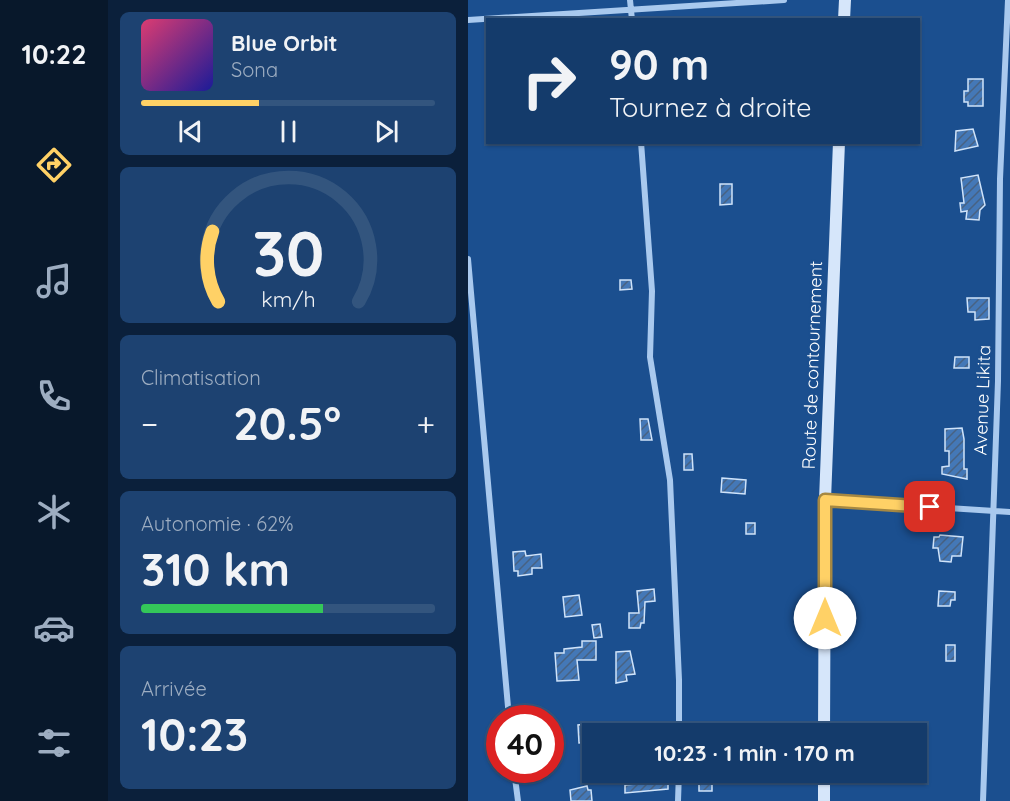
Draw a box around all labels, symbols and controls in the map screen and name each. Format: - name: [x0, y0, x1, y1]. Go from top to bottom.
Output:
- text: Blue Orbit: [231, 29, 337, 57]
- text: 10:22: [21, 37, 87, 71]
- text: 90 m: [609, 38, 709, 91]
- icon: right: [510, 42, 588, 120]
- text: Sona: [231, 57, 278, 82]
- text: Tournez à droite: [609, 90, 812, 124]
- icon: previous: [174, 115, 207, 148]
- icon: pause: [272, 115, 305, 148]
- icon: next: [370, 115, 403, 148]
- icon: directions: [33, 144, 75, 186]
- text: 30: [252, 214, 324, 292]
- icon: music: [33, 260, 75, 302]
- street label: Route de contournement: [797, 260, 827, 470]
- text: km/h: [261, 287, 315, 313]
- street label: Avenue Likita: [969, 344, 995, 456]
- text: Climatisation: [141, 365, 261, 390]
- icon: phone: [33, 375, 75, 417]
- text: 20.5°: [233, 395, 341, 451]
- text: −: [141, 403, 158, 444]
- text: +: [416, 403, 435, 444]
- pin: [904, 481, 955, 532]
- icon: arrive: [913, 490, 946, 523]
- icon: climate: [33, 491, 75, 533]
- text: Autonomie · 62%: [141, 511, 294, 536]
- text: 310 km: [141, 541, 290, 597]
- position arrow: [793, 586, 857, 650]
- icon: car: [33, 607, 75, 649]
- text: Arrivée: [141, 676, 207, 701]
- speed limit sign: 40: [486, 705, 564, 783]
- text: 10:23: [141, 706, 248, 762]
- icon: filters: [33, 722, 75, 764]
- text: 10:23 · 1 min · 170 m: [654, 739, 855, 767]

